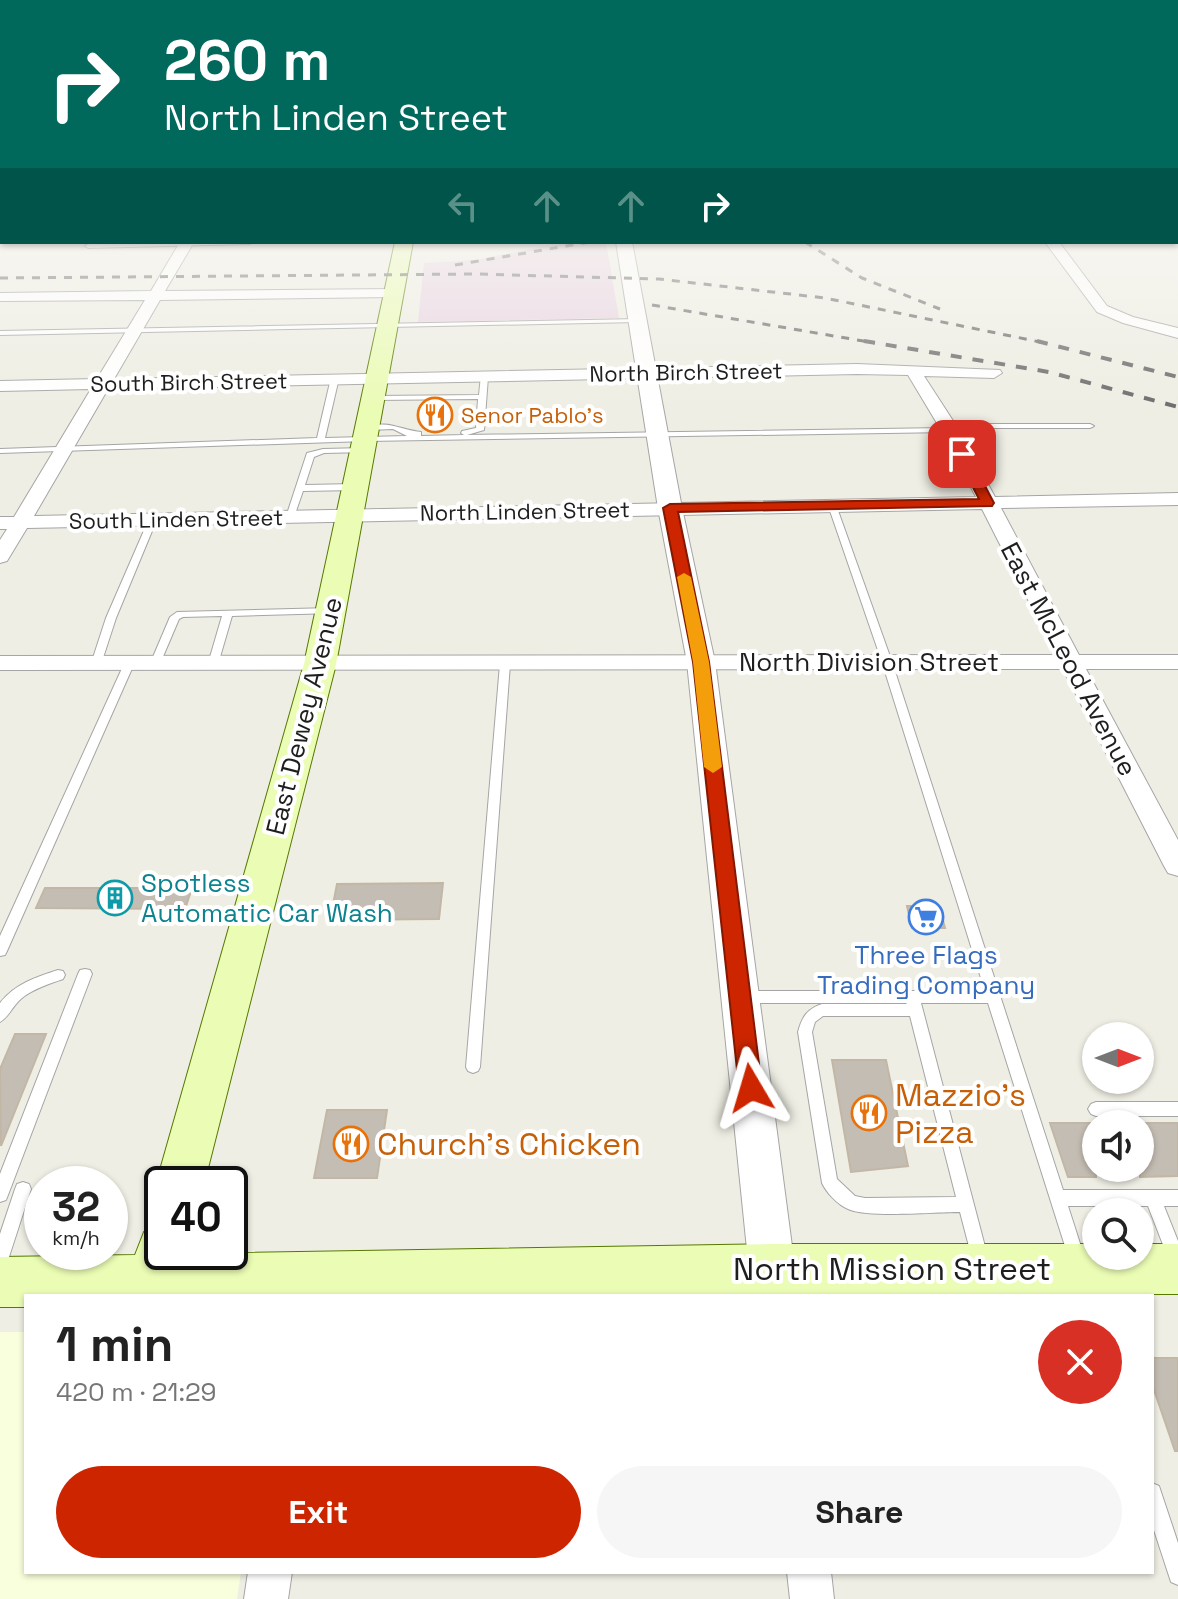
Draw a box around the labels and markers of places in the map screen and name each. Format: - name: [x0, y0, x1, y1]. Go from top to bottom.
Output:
- restaurant icon: Senor Pablo's: [416, 396, 454, 434]
- place label: Senor Pablo's: [461, 401, 604, 429]
- pin: [928, 420, 996, 488]
- place label: Spotless Automatic Car Wash: [141, 866, 393, 930]
- building icon: Spotless Automatic Car Wash: [96, 879, 134, 917]
- supermarket icon: Three Flags Trading Company: [907, 898, 945, 936]
- place label: Three Flags Trading Company: [817, 938, 1035, 1002]
- place label: Mazzio's Pizza: [895, 1075, 1026, 1152]
- restaurant icon: Mazzio's Pizza: [850, 1094, 888, 1132]
- place label: Church's Chicken: [377, 1124, 641, 1164]
- restaurant icon: Church's Chicken: [332, 1125, 370, 1163]

